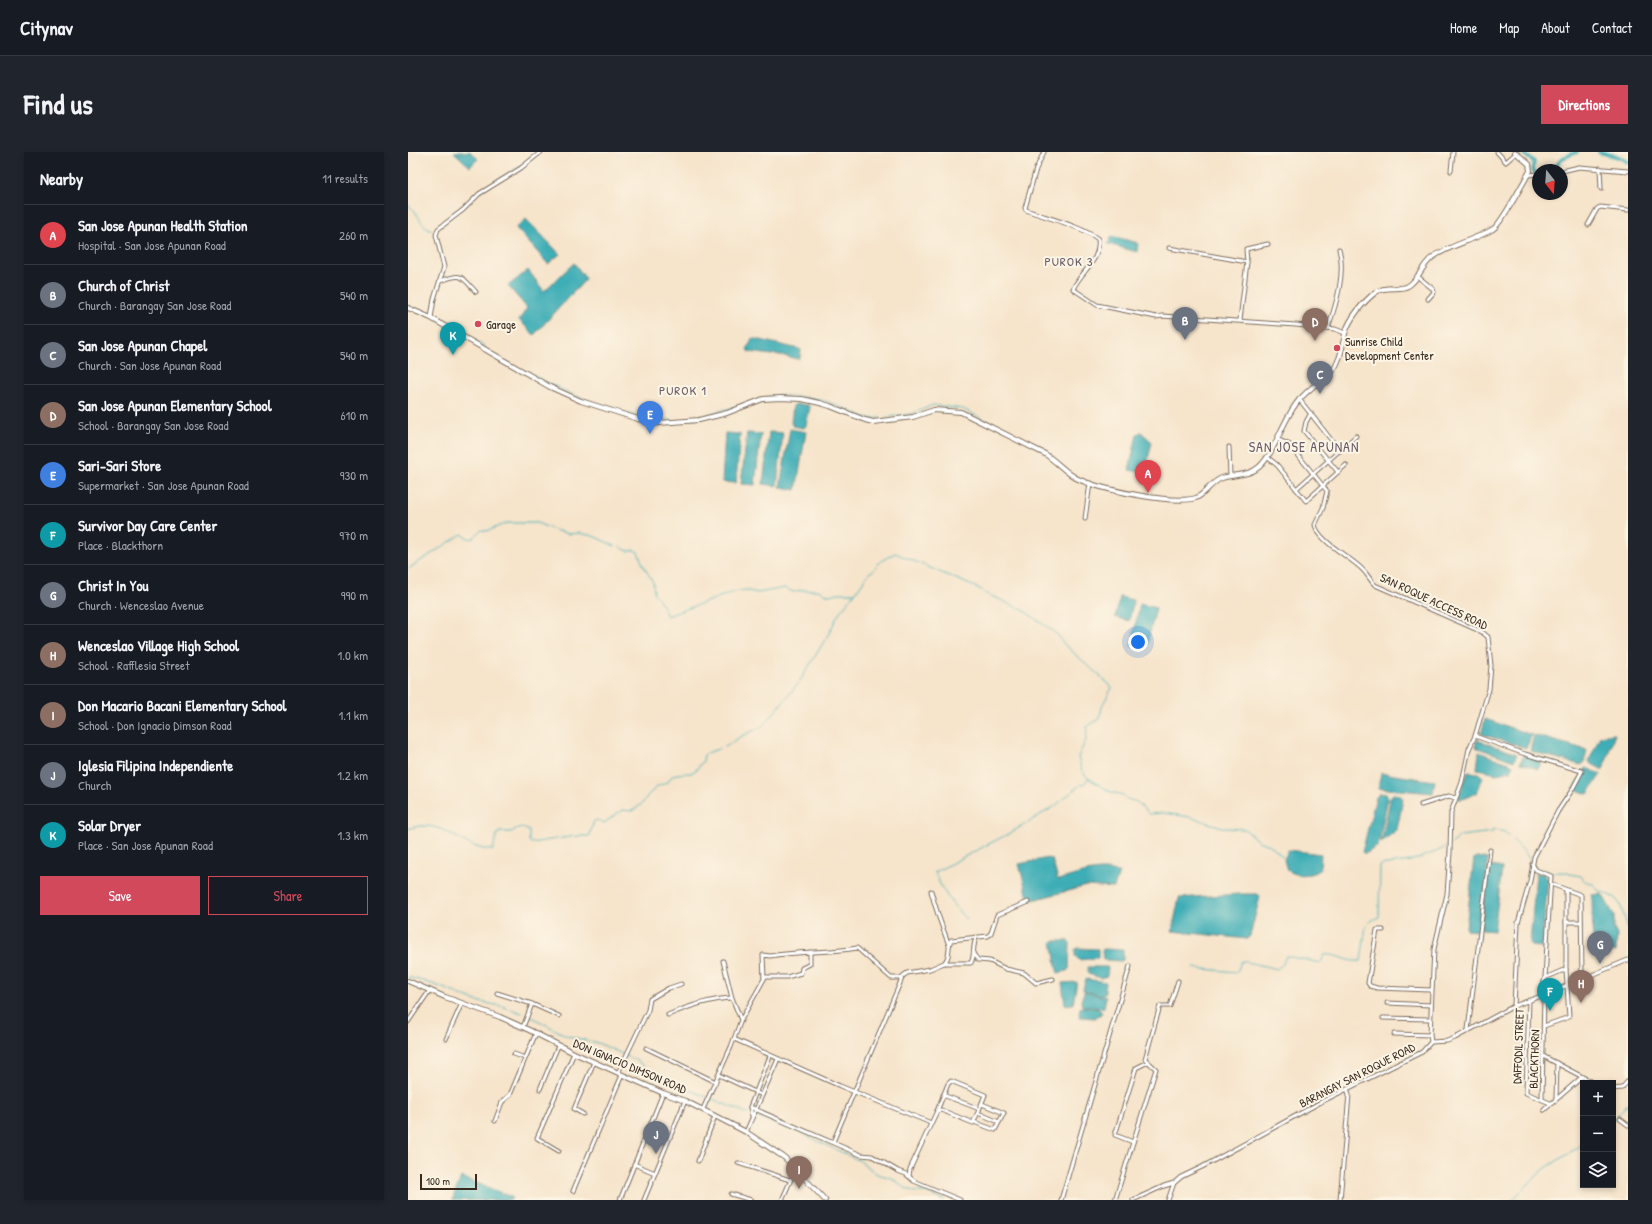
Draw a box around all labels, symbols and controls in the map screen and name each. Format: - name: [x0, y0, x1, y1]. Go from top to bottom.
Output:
- text: Citynav: [20, 15, 73, 41]
- text: Home: [1450, 18, 1477, 37]
- text: Map: [1499, 18, 1519, 37]
- text: About: [1541, 18, 1570, 37]
- text: Contact: [1592, 18, 1632, 37]
- text: Find us: [24, 85, 93, 123]
- button: Directions: [1541, 85, 1628, 124]
- north arrow: [1532, 164, 1568, 200]
- text: Nearby: [40, 167, 83, 190]
- text: 11 results: [322, 169, 368, 187]
- text: San Jose Apunan Health Station: [78, 215, 247, 236]
- text: A: [50, 226, 56, 244]
- text: 260 m: [339, 226, 368, 244]
- text: Hospital · San Jose Apunan Road: [78, 236, 226, 254]
- district label: PUROK 3: [1044, 252, 1094, 270]
- text: Church of Christ: [78, 275, 169, 296]
- text: B: [50, 286, 56, 304]
- text: 540 m: [340, 286, 368, 304]
- text: Church · Barangay San Jose Road: [78, 296, 231, 314]
- pin: B: [1172, 307, 1198, 340]
- pin: D: [1302, 308, 1328, 341]
- place label: Garage: [486, 316, 516, 333]
- marker: Garage: [473, 319, 483, 329]
- pin: K: [440, 322, 466, 355]
- place label: Sunrise Child Development Center: [1345, 333, 1434, 364]
- text: San Jose Apunan Chapel: [78, 335, 207, 356]
- marker: Sunrise Child Development Center: [1332, 343, 1342, 353]
- text: C: [49, 346, 57, 364]
- text: 540 m: [340, 346, 368, 364]
- text: Church · San Jose Apunan Road: [78, 356, 221, 374]
- pin: C: [1307, 361, 1333, 394]
- district label: PUROK 1: [659, 381, 707, 399]
- text: San Jose Apunan Elementary School: [78, 395, 272, 416]
- pin: E: [637, 401, 663, 434]
- text: D: [50, 406, 56, 424]
- text: 610 m: [340, 406, 368, 424]
- text: School · Barangay San Jose Road: [78, 416, 228, 434]
- district label: SAN JOSE APUNAN: [1249, 437, 1359, 456]
- text: Sari-Sari Store: [78, 455, 161, 476]
- pin: A: [1135, 460, 1161, 493]
- text: E: [50, 466, 56, 484]
- text: 930 m: [340, 466, 368, 484]
- text: Supermarket · San Jose Apunan Road: [78, 476, 249, 494]
- text: Survivor Day Care Center: [78, 515, 217, 536]
- text: F: [51, 526, 55, 544]
- text: 970 m: [339, 526, 368, 544]
- text: Place · Blackthorn: [78, 536, 163, 554]
- street label: SAN ROQUE ACCESS ROAD: [1377, 569, 1491, 634]
- text: Christ In You: [78, 575, 148, 596]
- text: G: [50, 586, 56, 604]
- text: 990 m: [341, 586, 368, 604]
- text: Church · Wenceslao Avenue: [78, 596, 204, 614]
- your location: [1128, 632, 1148, 652]
- text: Wenceslao Village High School: [78, 635, 239, 656]
- text: H: [50, 646, 56, 664]
- text: 1.0 km: [337, 646, 368, 664]
- text: School · Rafflesia Street: [78, 656, 190, 674]
- text: Don Macario Bacani Elementary School: [78, 695, 287, 716]
- text: I: [51, 706, 55, 724]
- text: 1.1 km: [339, 706, 368, 724]
- text: School · Don Ignacio Dimson Road: [78, 716, 232, 734]
- text: Iglesia Filipina Independiente: [78, 755, 233, 776]
- text: J: [51, 766, 55, 784]
- text: 1.2 km: [337, 766, 368, 784]
- text: Church: [78, 776, 111, 794]
- text: Solar Dryer: [78, 815, 141, 836]
- text: K: [50, 826, 56, 844]
- text: 1.3 km: [337, 826, 368, 844]
- text: Place · San Jose Apunan Road: [78, 836, 213, 854]
- button: Save: [40, 876, 200, 915]
- button: Share: [208, 876, 368, 915]
- pin: G: [1587, 931, 1613, 964]
- pin: H: [1568, 970, 1594, 1003]
- pin: F: [1537, 978, 1563, 1011]
- street label: DAFFODIL STREET: [1508, 1007, 1528, 1084]
- street label: BLACKTHORN: [1524, 1029, 1544, 1089]
- street label: DON IGNACIO DIMSON ROAD: [571, 1034, 690, 1098]
- street label: BARANGAY SAN ROQUE ROAD: [1296, 1038, 1418, 1112]
- map controls: [1580, 1080, 1616, 1188]
- button: +: [1580, 1080, 1616, 1116]
- button: −: [1580, 1116, 1616, 1152]
- pin: J: [643, 1121, 669, 1154]
- button: layers: [1580, 1152, 1616, 1188]
- pin: I: [786, 1156, 812, 1189]
- scale bar: [420, 1172, 477, 1191]
- text: 100 m: [426, 1174, 450, 1188]

